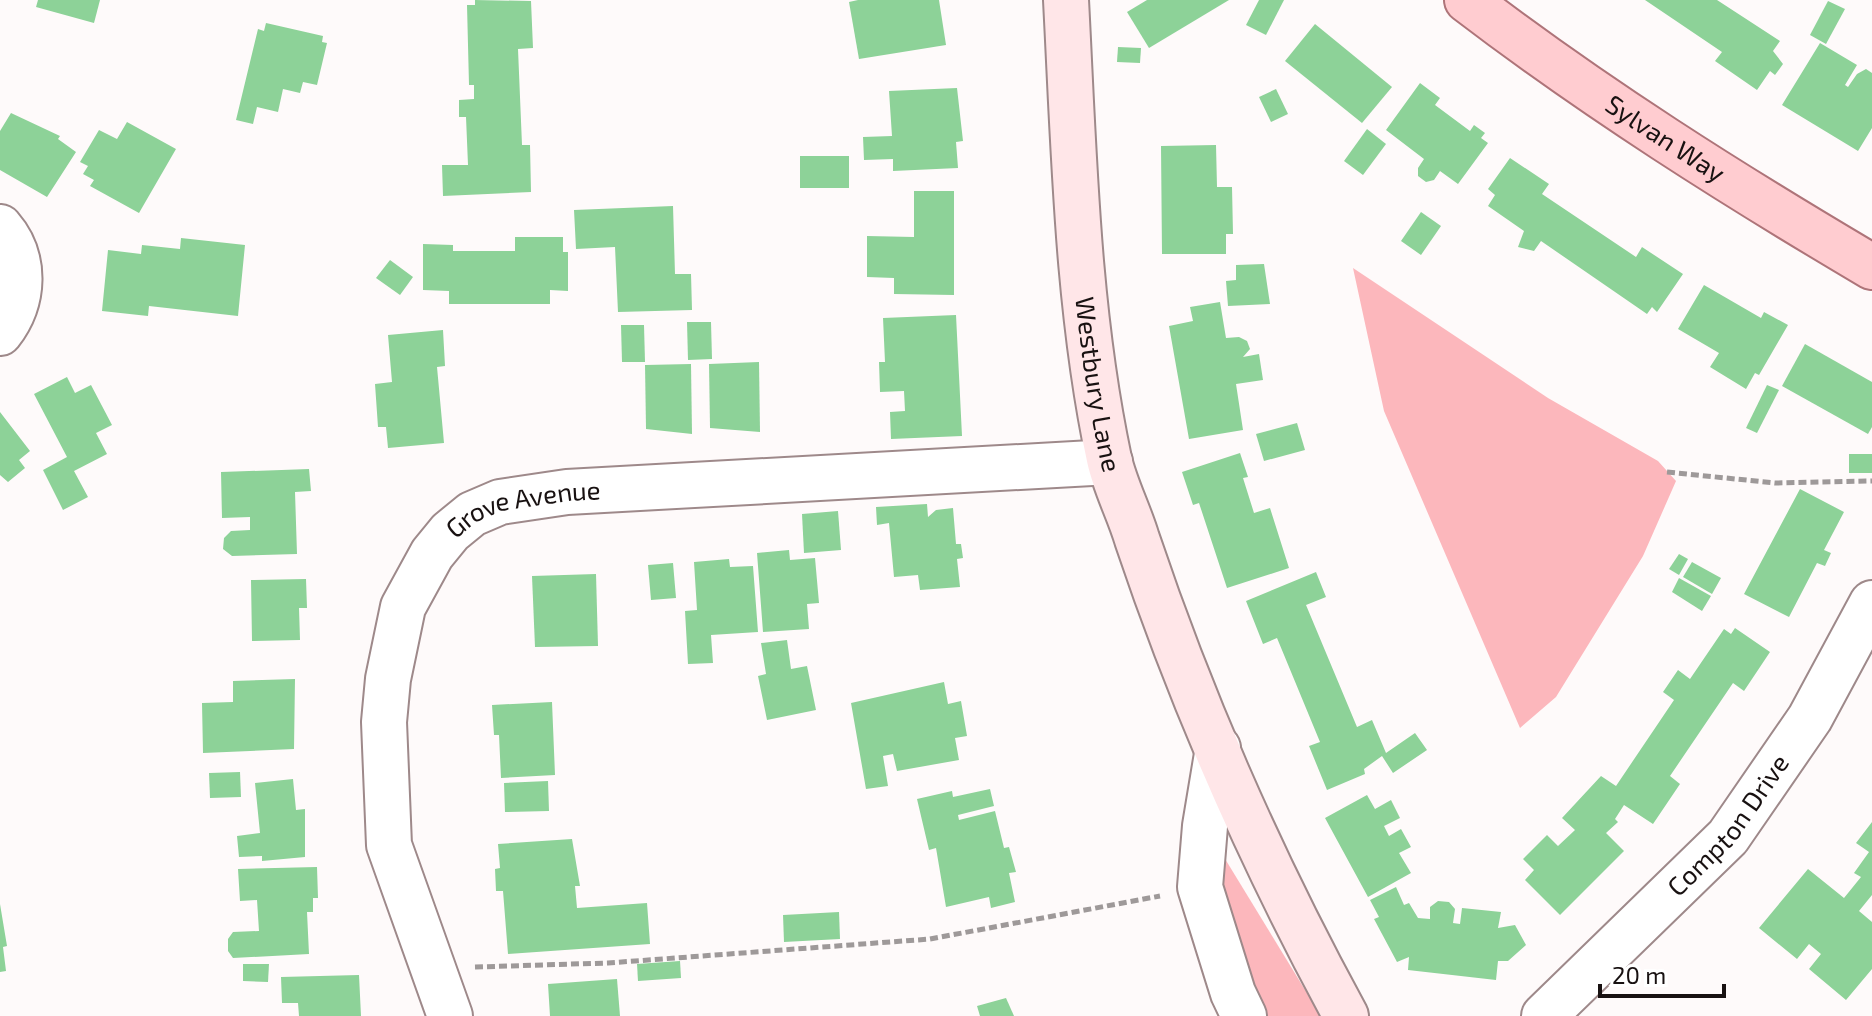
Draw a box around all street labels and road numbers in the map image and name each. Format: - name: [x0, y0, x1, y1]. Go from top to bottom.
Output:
- street label: Sylvan Way: [1600, 87, 1732, 188]
- street label: Westbury Lane: [1070, 295, 1129, 475]
- street label: Grove Avenue: [439, 473, 601, 543]
- street label: Compton Drive: [1660, 748, 1794, 902]

